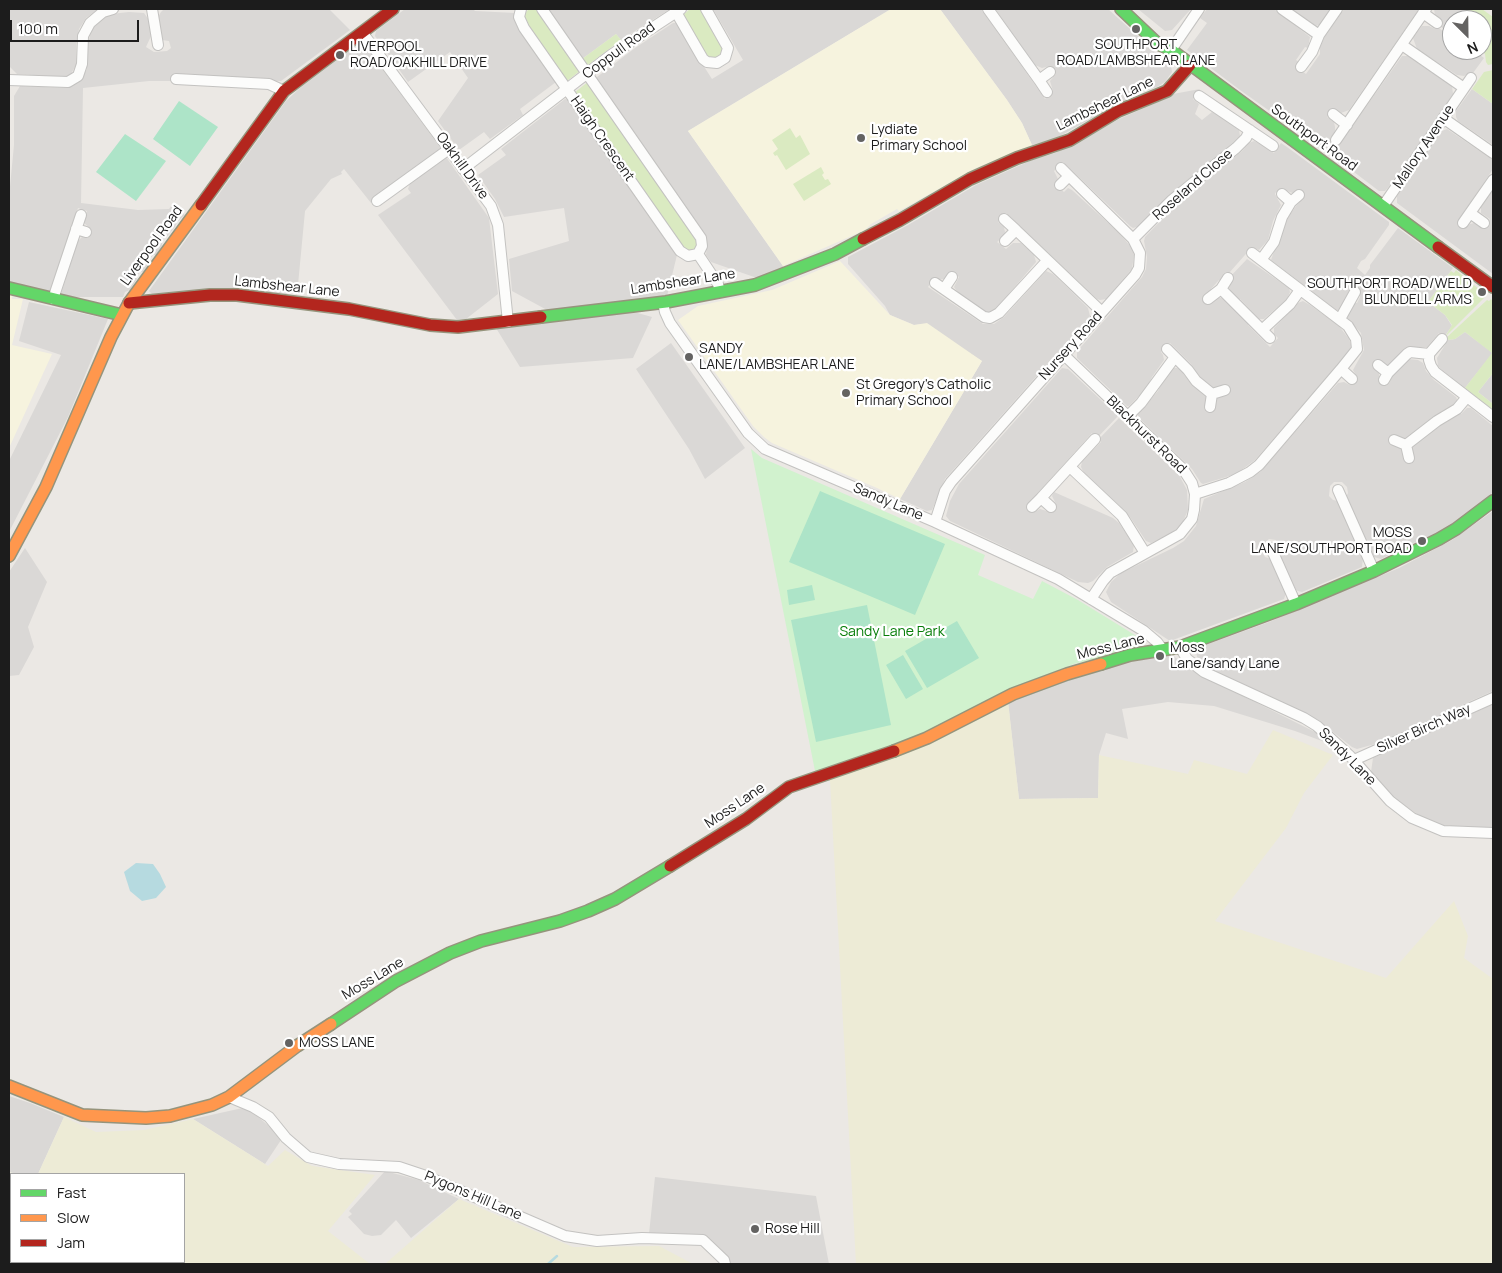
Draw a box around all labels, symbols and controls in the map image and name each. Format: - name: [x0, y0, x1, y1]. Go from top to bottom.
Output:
- scale bar: [12, 10, 141, 42]
- north arrow: [1442, 10, 1492, 60]
- text: 100 m: [18, 18, 58, 39]
- street label: Coppull Road: [579, 19, 659, 83]
- marker: SOUTHPORT ROAD/LAMBSHEAR LANE: [1130, 23, 1142, 35]
- place label: SOUTHPORT ROAD/LAMBSHEAR LANE: [1056, 37, 1216, 70]
- text: N: [1464, 38, 1481, 59]
- place label: LIVERPOOL ROAD/OAKHILL DRIVE: [350, 39, 487, 72]
- marker: LIVERPOOL ROAD/OAKHILL DRIVE: [334, 49, 346, 61]
- street label: Lambshear Lane: [1054, 73, 1156, 135]
- street label: Haigh Crescent: [566, 93, 638, 185]
- street label: Southport Road: [1268, 101, 1360, 175]
- street label: Mallory Avenue: [1390, 102, 1458, 192]
- place label: Lydiate Primary School: [871, 122, 967, 154]
- street label: Oakhill Drive: [432, 129, 492, 203]
- marker: Lydiate Primary School: [855, 132, 867, 144]
- street label: Roseland Close: [1150, 146, 1236, 224]
- street label: Liverpool Road: [117, 203, 187, 289]
- street label: Lambshear Lane: [629, 265, 737, 299]
- street label: Lambshear Lane: [234, 273, 340, 301]
- place label: SOUTHPORT ROAD/WELD BLUNDELL ARMS: [1307, 276, 1472, 308]
- marker: SOUTHPORT ROAD/WELD BLUNDELL ARMS: [1476, 286, 1488, 298]
- street label: Nursery Road: [1036, 308, 1106, 384]
- place label: SANDY LANE/LAMBSHEAR LANE: [699, 341, 855, 374]
- marker: SANDY LANE/LAMBSHEAR LANE: [683, 351, 695, 363]
- place label: St Gregory's Catholic Primary School: [856, 377, 991, 410]
- marker: St Gregory's Catholic Primary School: [840, 387, 852, 399]
- street label: Blackhurst Road: [1103, 393, 1189, 477]
- street label: Sandy Lane: [850, 480, 926, 524]
- place label: MOSS LANE/SOUTHPORT ROAD: [1251, 525, 1412, 558]
- marker: MOSS LANE/SOUTHPORT ROAD: [1416, 535, 1428, 547]
- park label: Sandy Lane Park: [839, 624, 945, 640]
- street label: Moss Lane: [1076, 631, 1146, 663]
- place label: Moss Lane/sandy Lane: [1170, 640, 1280, 672]
- marker: Moss Lane/sandy Lane: [1154, 650, 1166, 662]
- street label: Silver Birch Way: [1375, 701, 1473, 757]
- street label: Sandy Lane: [1315, 725, 1379, 789]
- street label: Moss Lane: [702, 780, 768, 832]
- street label: Moss Lane: [339, 954, 407, 1004]
- place label: MOSS LANE: [299, 1035, 375, 1051]
- marker: MOSS LANE: [283, 1037, 295, 1049]
- street label: Pygons Hill Lane: [422, 1168, 524, 1224]
- legend: [10, 1173, 185, 1263]
- text: Fast: [57, 1182, 86, 1203]
- text: Slow: [57, 1207, 90, 1228]
- place label: Rose Hill: [765, 1221, 820, 1237]
- marker: Rose Hill: [749, 1223, 761, 1235]
- text: Jam: [57, 1232, 85, 1253]

